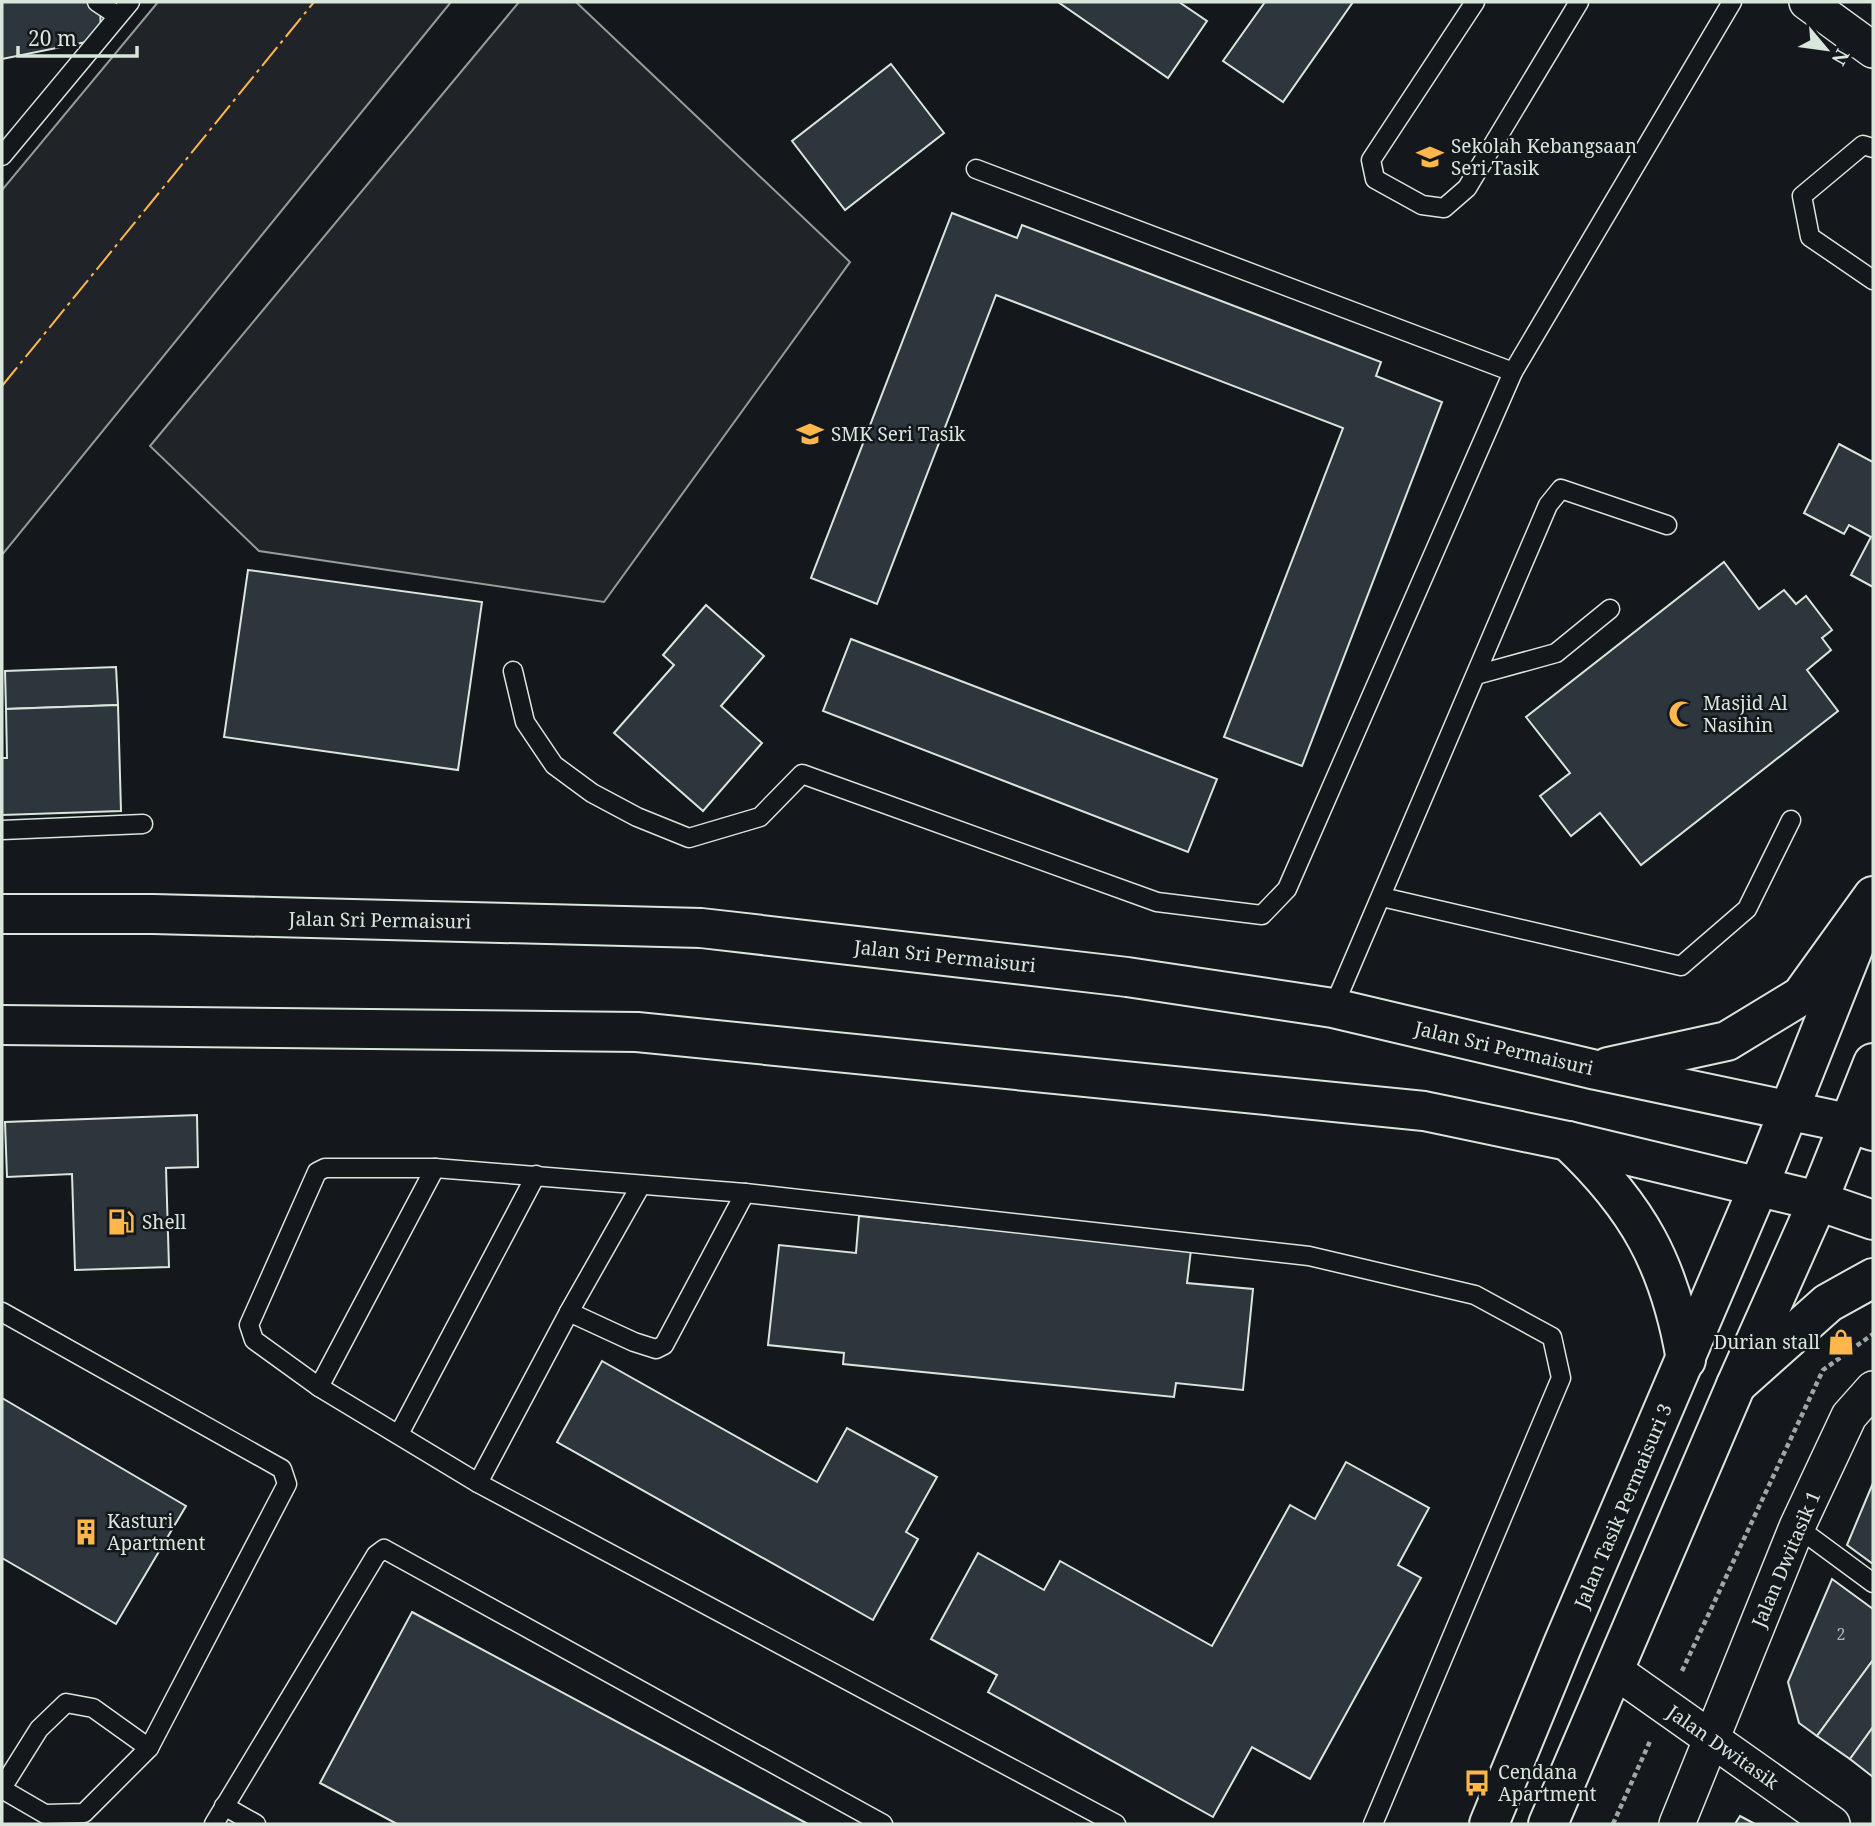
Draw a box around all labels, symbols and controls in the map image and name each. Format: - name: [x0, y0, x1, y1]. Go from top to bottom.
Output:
- scale bar: [18, 14, 136, 58]
- north arrow: [1791, 14, 1861, 84]
- text: 20 m: [28, 24, 77, 52]
- text: N: [1826, 44, 1856, 70]
- place label: Sekolah Kebangsaan Seri Tasik: [1451, 133, 1637, 181]
- school or university icon: Sekolah Kebangsaan Seri Tasik: [1415, 142, 1445, 172]
- school or university icon: SMK Seri Tasik: [795, 419, 825, 449]
- place label: SMK Seri Tasik: [831, 421, 966, 447]
- place label: Masjid Al Nasihin: [1703, 690, 1788, 738]
- mosque icon: Masjid Al Nasihin: [1667, 699, 1697, 729]
- street label: Jalan Sri Permaisuri: [288, 905, 471, 935]
- street label: Jalan Sri Permaisuri: [852, 933, 1037, 978]
- street label: Jalan Sri Permaisuri: [1411, 1015, 1596, 1081]
- fuel station icon: Shell: [106, 1207, 136, 1237]
- place label: Shell: [142, 1209, 186, 1235]
- shop icon: Durian stall: [1826, 1327, 1856, 1357]
- place label: Durian stall: [1713, 1329, 1820, 1355]
- street label: Jalan Tasik Permaisuri 3: [1568, 1400, 1678, 1613]
- street label: Jalan Dwitasik 1: [1745, 1487, 1827, 1632]
- place label: Kasturi Apartment: [107, 1508, 206, 1556]
- building icon: Kasturi Apartment: [71, 1517, 101, 1547]
- house number: 2: [1837, 1623, 1845, 1645]
- street label: Jalan Dwitasik: [1661, 1698, 1785, 1796]
- place label: Cendana Apartment: [1498, 1759, 1597, 1807]
- bus stop icon: Cendana Apartment: [1462, 1768, 1492, 1798]

